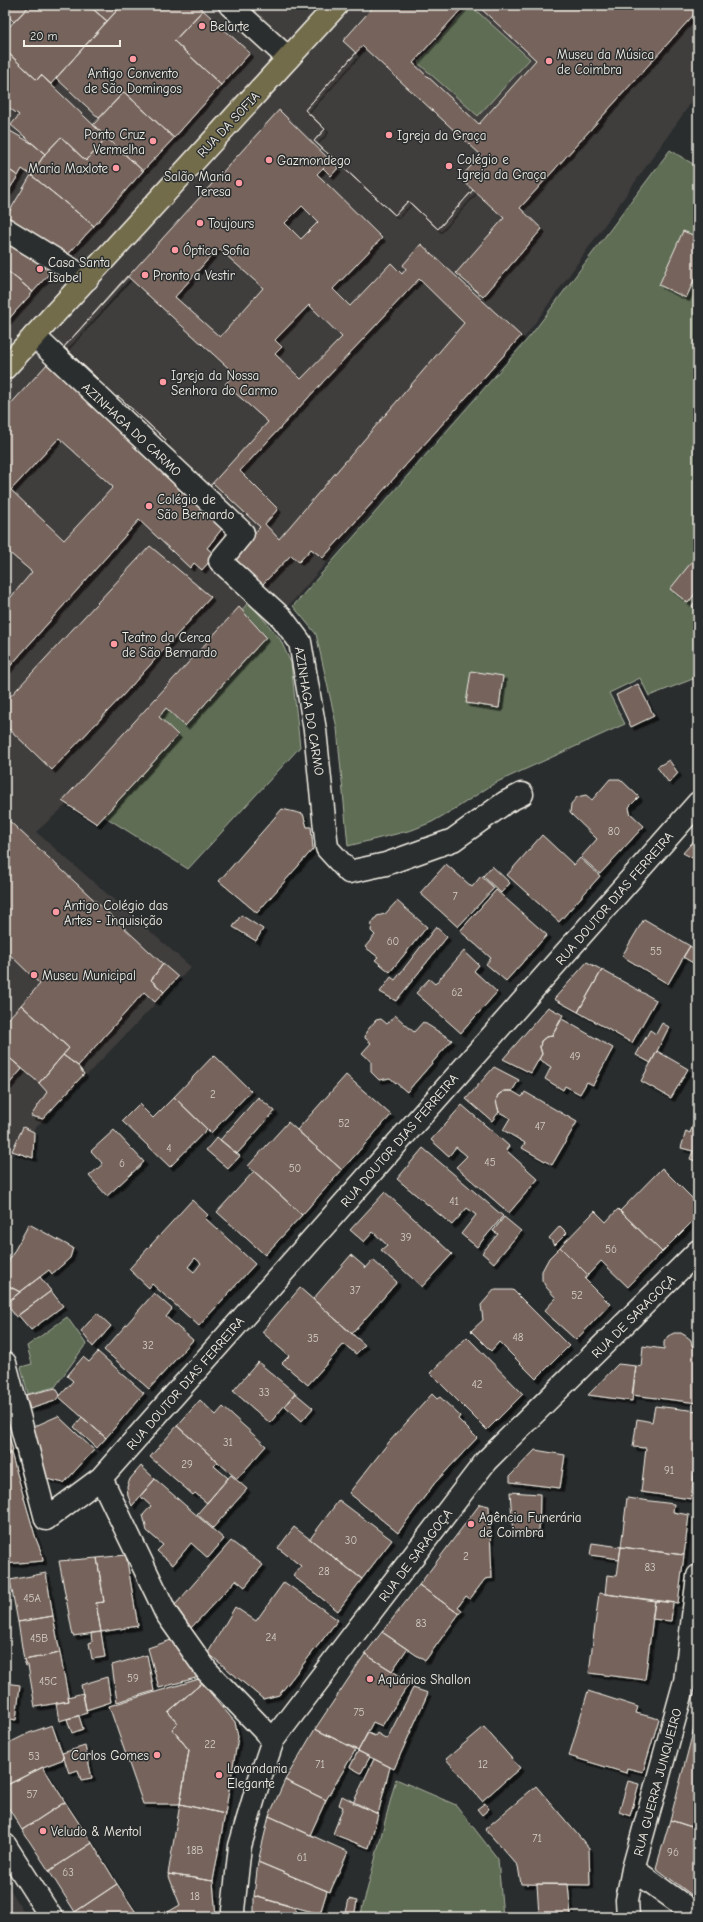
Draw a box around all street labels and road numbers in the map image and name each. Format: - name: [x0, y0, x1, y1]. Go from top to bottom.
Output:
- street label: RUA DA SOFIA: [194, 88, 263, 160]
- street label: AZINHAGA DO CARMO: [79, 379, 184, 479]
- street label: AZINHAGA DO CARMO: [292, 646, 327, 777]
- street label: RUA DOUTOR DIAS FERREIRA: [552, 828, 677, 968]
- street label: RUA DOUTOR DIAS FERREIRA: [337, 1070, 462, 1210]
- street label: RUA DE SARAGOÇA: [588, 1271, 679, 1361]
- street label: RUA DOUTOR DIAS FERREIRA: [123, 1313, 248, 1453]
- street label: RUA DE SARAGOÇA: [376, 1506, 455, 1605]
- street label: RUA GUERRA JUNQUEIRO: [630, 1706, 684, 1858]

